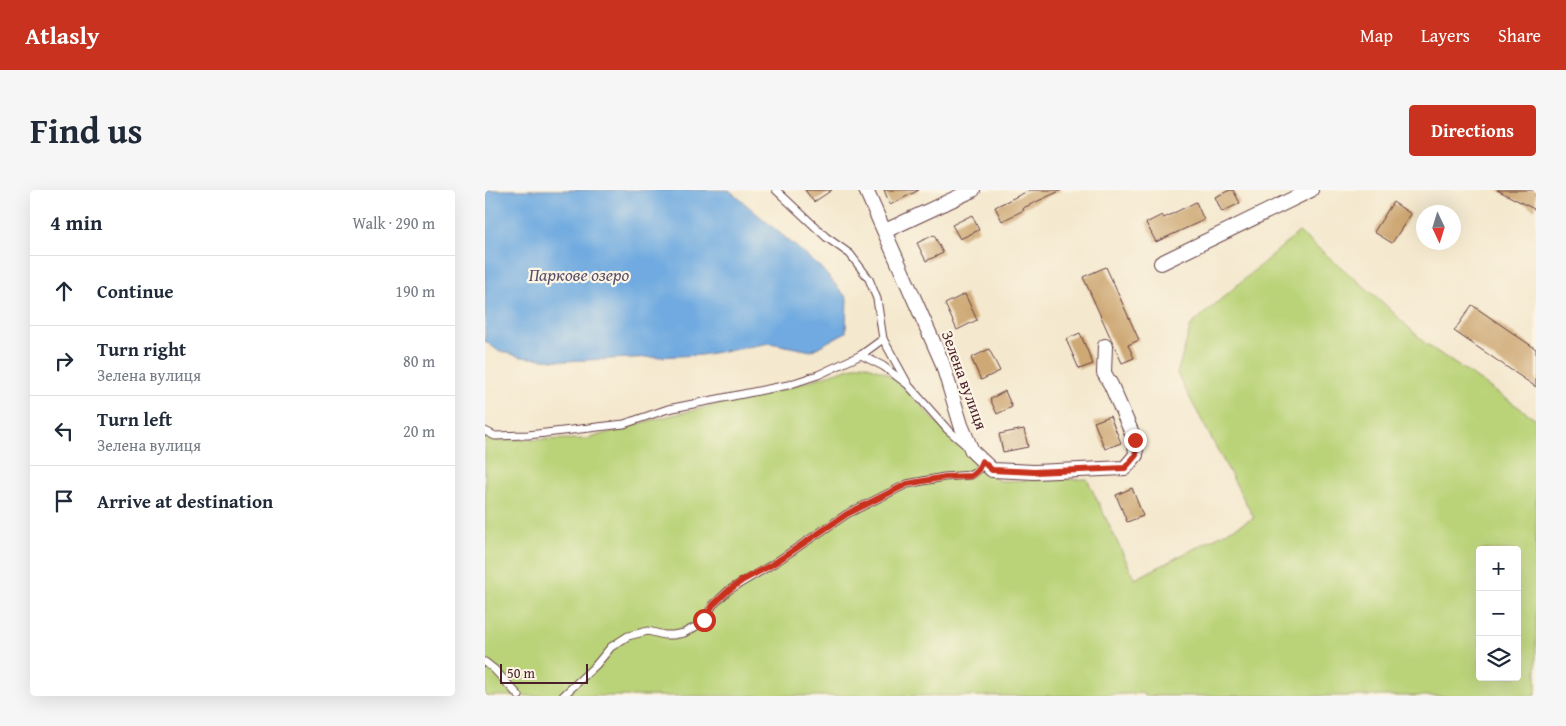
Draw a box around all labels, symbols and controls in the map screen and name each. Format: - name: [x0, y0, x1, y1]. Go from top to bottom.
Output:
- text: Atlasly: [25, 18, 99, 53]
- text: Map: [1360, 22, 1393, 49]
- text: Layers: [1421, 22, 1470, 49]
- text: Share: [1498, 22, 1541, 49]
- text: Find us: [30, 105, 143, 156]
- button: Directions: [1409, 105, 1536, 156]
- north arrow: [1416, 205, 1461, 250]
- text: 4 min: [50, 207, 102, 238]
- text: Walk · 290 m: [352, 211, 435, 235]
- water label: Паркове озеро: [529, 261, 630, 288]
- icon: ahead: [50, 277, 78, 305]
- text: Continue: [97, 277, 174, 305]
- text: 190 m: [395, 279, 435, 303]
- street label: Зелена вулиця: [936, 327, 994, 433]
- text: Turn right: [97, 335, 186, 363]
- icon: right: [50, 347, 78, 375]
- text: 80 m: [403, 349, 435, 373]
- text: Зелена вулиця: [97, 363, 201, 387]
- text: Turn left: [97, 405, 172, 433]
- icon: left: [50, 417, 78, 445]
- text: 20 m: [403, 419, 435, 443]
- route end: [1124, 429, 1147, 452]
- text: Зелена вулиця: [97, 433, 201, 457]
- icon: arrive: [50, 487, 78, 515]
- text: Arrive at destination: [97, 487, 273, 515]
- map controls: [1476, 546, 1521, 681]
- button: +: [1476, 546, 1521, 591]
- button: −: [1476, 591, 1521, 636]
- route start: [693, 609, 716, 632]
- button: layers: [1476, 636, 1521, 681]
- scale bar: [500, 661, 587, 684]
- text: 50 m: [507, 663, 535, 683]

